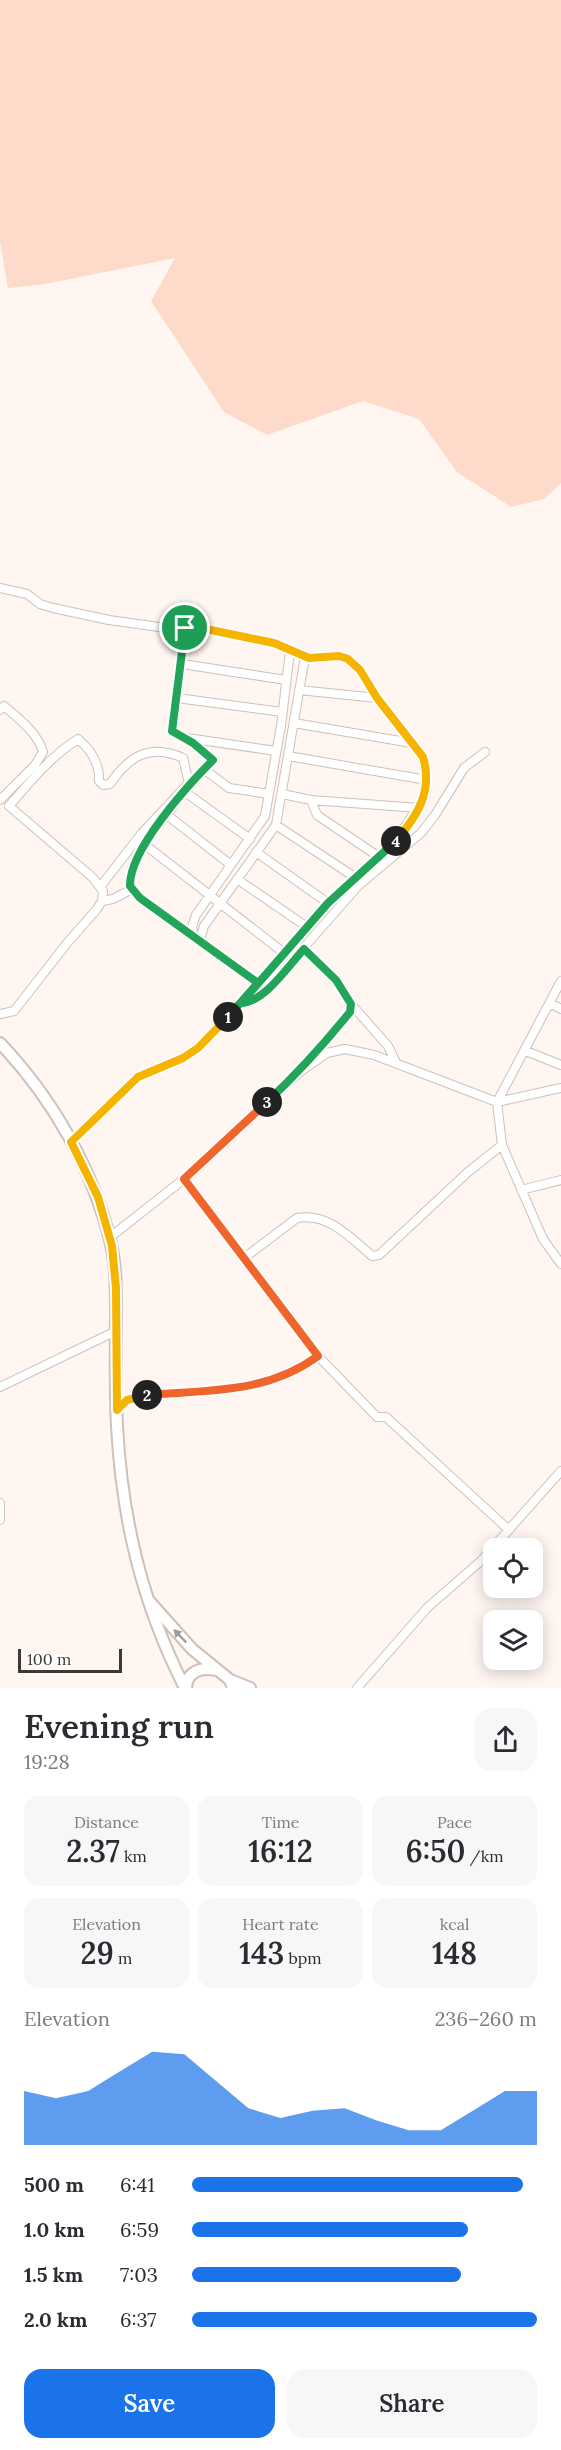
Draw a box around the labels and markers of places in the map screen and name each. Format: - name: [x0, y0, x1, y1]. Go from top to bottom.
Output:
- pin: [159, 602, 210, 653]
- pin: 4: [381, 826, 411, 856]
- pin: 1: [213, 1002, 243, 1032]
- pin: 3: [252, 1087, 282, 1117]
- pin: 2: [132, 1380, 162, 1410]

